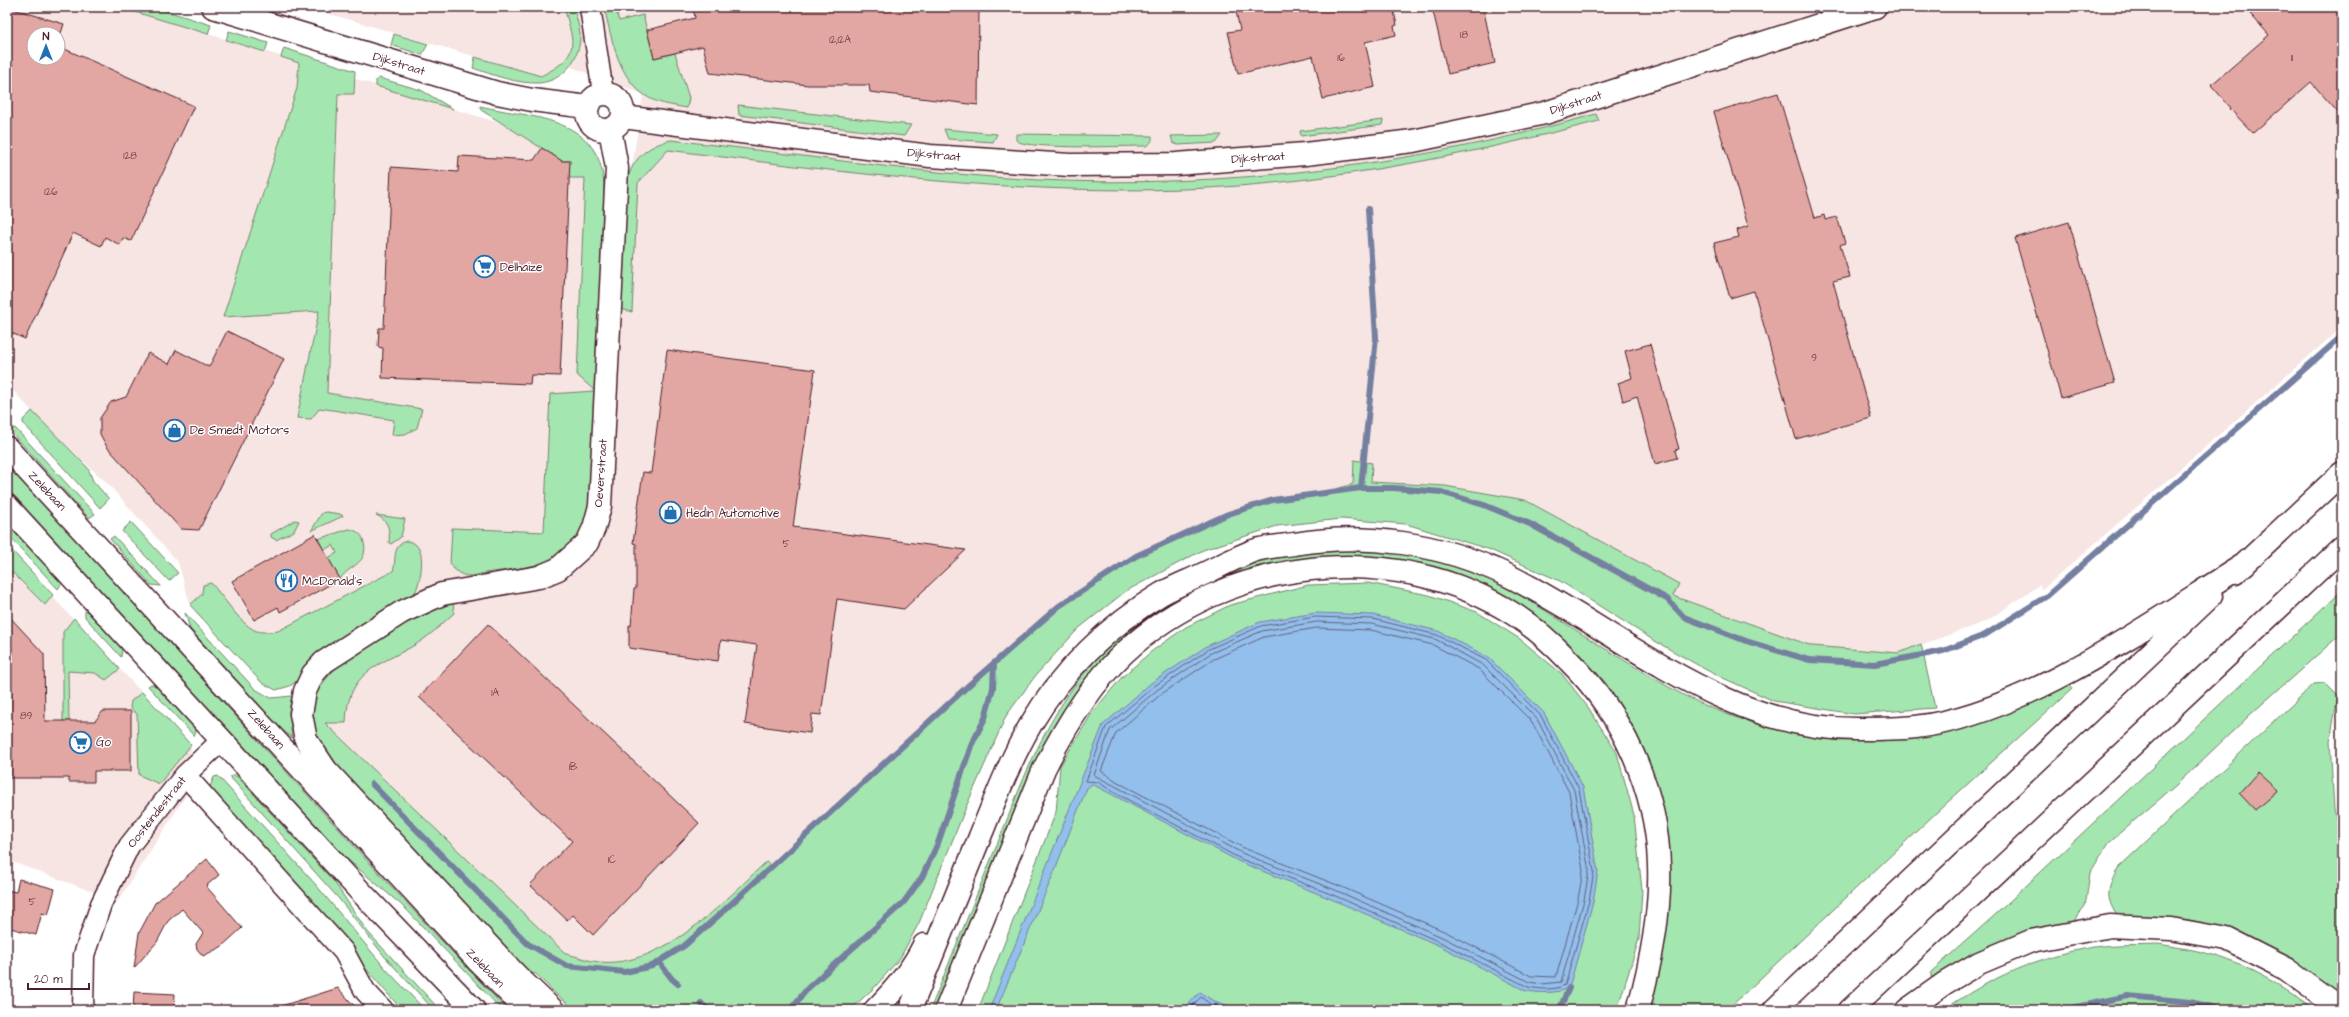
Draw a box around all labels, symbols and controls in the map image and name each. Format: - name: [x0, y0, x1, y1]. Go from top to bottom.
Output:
- north arrow: [26, 26, 66, 66]
- house number: 18: [1460, 28, 1468, 42]
- text: N: [43, 29, 50, 44]
- house number: 12;12A: [829, 33, 851, 47]
- street label: Dijkstraat: [371, 48, 427, 80]
- house number: 16: [1337, 51, 1345, 65]
- house number: 11: [2291, 51, 2294, 65]
- street label: Dijkstraat: [1548, 87, 1604, 119]
- street label: Dijkstraat: [907, 144, 962, 166]
- street label: Dijkstraat: [1231, 148, 1285, 168]
- house number: 128: [123, 149, 137, 163]
- house number: 126: [44, 185, 58, 199]
- supermarket icon: Delhaize: [472, 254, 498, 280]
- place label: Delhaize: [500, 259, 543, 276]
- house number: 9: [1811, 351, 1817, 365]
- shop icon: De Smedt Motors: [161, 417, 187, 443]
- place label: De Smedt Motors: [190, 422, 289, 439]
- street label: Oeverstraat: [590, 438, 612, 508]
- street label: Zelebaan: [24, 467, 70, 515]
- shop icon: Hedin Automotive: [657, 500, 683, 526]
- place label: Hedin Automotive: [686, 505, 780, 522]
- house number: 5: [782, 537, 790, 551]
- restaurant icon: McDonald's: [274, 568, 300, 594]
- place label: McDonald's: [302, 573, 362, 590]
- house number: 1A: [491, 686, 499, 700]
- street label: Zelebaan: [243, 705, 289, 753]
- house number: 89: [20, 709, 32, 723]
- supermarket icon: Go: [68, 729, 94, 755]
- place label: Go: [96, 734, 111, 751]
- house number: 1B: [569, 760, 577, 774]
- street label: Oosteindestraat: [123, 772, 191, 852]
- house number: 1C: [608, 853, 616, 867]
- house number: 5: [28, 895, 36, 909]
- street label: Zelebaan: [462, 944, 508, 992]
- scale bar: [28, 965, 89, 991]
- text: 20 m: [34, 971, 63, 988]

